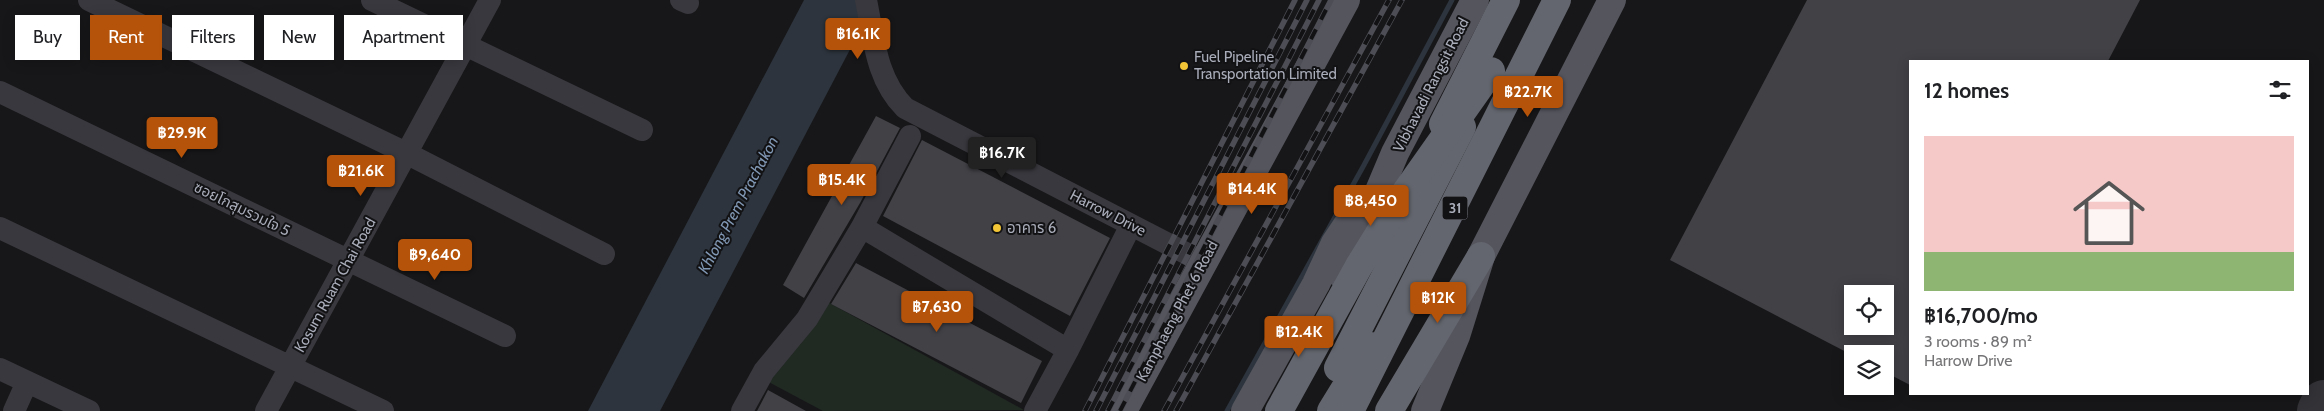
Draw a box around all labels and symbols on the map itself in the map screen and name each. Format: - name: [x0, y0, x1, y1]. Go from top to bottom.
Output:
- street label: Vibhavadi Rangsit Road: [1389, 15, 1473, 155]
- pin: ฿16.1K: [817, 18, 899, 60]
- place label: Fuel Pipeline Transportation Limited: [1194, 48, 1337, 83]
- marker: Fuel Pipeline Transportation Limited: [1178, 60, 1190, 72]
- pin: ฿22.7K: [1487, 76, 1569, 118]
- pin: ฿29.9K: [141, 116, 223, 159]
- water label: Khlong Prem Prachakon: [694, 133, 782, 277]
- pin: ฿16.7K: [961, 136, 1043, 179]
- pin: ฿21.6K: [320, 154, 402, 197]
- pin: ฿15.4K: [801, 164, 883, 206]
- pin: ฿14.4K: [1211, 172, 1293, 215]
- street label: ซอยโกสุมรวมใจ 5: [191, 178, 293, 240]
- pin: ฿8,450: [1330, 184, 1412, 227]
- street label: Harrow Drive: [1067, 186, 1149, 240]
- road number: 31: [1442, 197, 1468, 220]
- street label: Kosum Ruam Chai Road: [291, 215, 379, 355]
- place label: อาคาร 6: [1007, 219, 1056, 237]
- marker: อาคาร 6: [991, 222, 1003, 234]
- pin: ฿9,640: [394, 238, 476, 281]
- street label: Kamphaeng Phet 6 Road: [1132, 238, 1222, 384]
- pin: ฿12K: [1408, 282, 1468, 324]
- pin: ฿7,630: [896, 290, 978, 333]
- pin: ฿12.4K: [1258, 316, 1340, 358]

